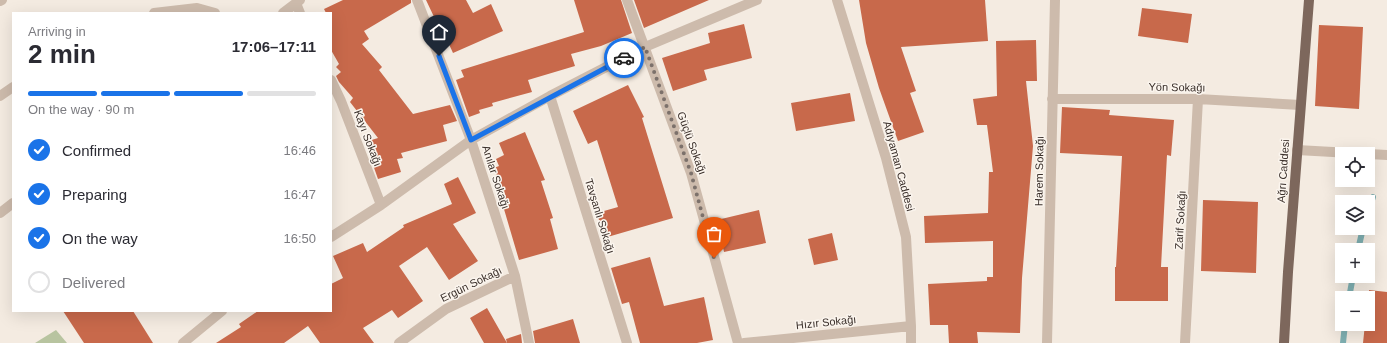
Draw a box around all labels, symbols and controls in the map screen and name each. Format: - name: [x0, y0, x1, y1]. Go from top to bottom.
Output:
- pin: [422, 15, 456, 56]
- icon: home: [428, 21, 450, 43]
- text: Arriving in: [28, 24, 86, 39]
- text: 17:06–17:11: [232, 38, 316, 55]
- courier: [604, 38, 644, 78]
- text: 2 min: [28, 39, 96, 69]
- icon: car: [613, 47, 635, 69]
- street label: Yön Sokağı: [1148, 81, 1206, 93]
- text: On the way · 90 m: [28, 102, 134, 117]
- street label: Kayı Sokağı: [352, 108, 384, 168]
- street label: Güçlü Sokağı: [675, 110, 709, 176]
- street label: Adıyaman Caddesi: [881, 120, 917, 212]
- street label: Harem Sokağı: [1032, 136, 1046, 206]
- icon: check: [28, 139, 50, 161]
- street label: Ağrı Caddesi: [1275, 139, 1291, 203]
- text: Confirmed: [62, 142, 131, 159]
- text: 16:46: [283, 143, 316, 158]
- street label: Anılar Sokağı: [480, 144, 512, 210]
- map controls: [1335, 147, 1375, 331]
- button: locate: [1335, 147, 1375, 187]
- street label: Tavşanlı Sokağı: [583, 177, 617, 255]
- icon: check: [28, 183, 50, 205]
- text: Preparing: [62, 186, 127, 203]
- text: 16:47: [283, 187, 316, 202]
- street label: Zarif Sokağı: [1172, 190, 1188, 250]
- button: layers: [1335, 195, 1375, 235]
- pin: [697, 217, 731, 258]
- icon: bag: [703, 223, 725, 245]
- icon: check: [28, 227, 50, 249]
- text: On the way: [62, 230, 138, 247]
- text: 16:50: [283, 231, 316, 246]
- button: +: [1335, 243, 1375, 283]
- street label: Ergün Sokağı: [438, 264, 504, 304]
- text: Delivered: [62, 274, 125, 291]
- button: −: [1335, 291, 1375, 331]
- street label: Hızır Sokağı: [795, 313, 857, 331]

